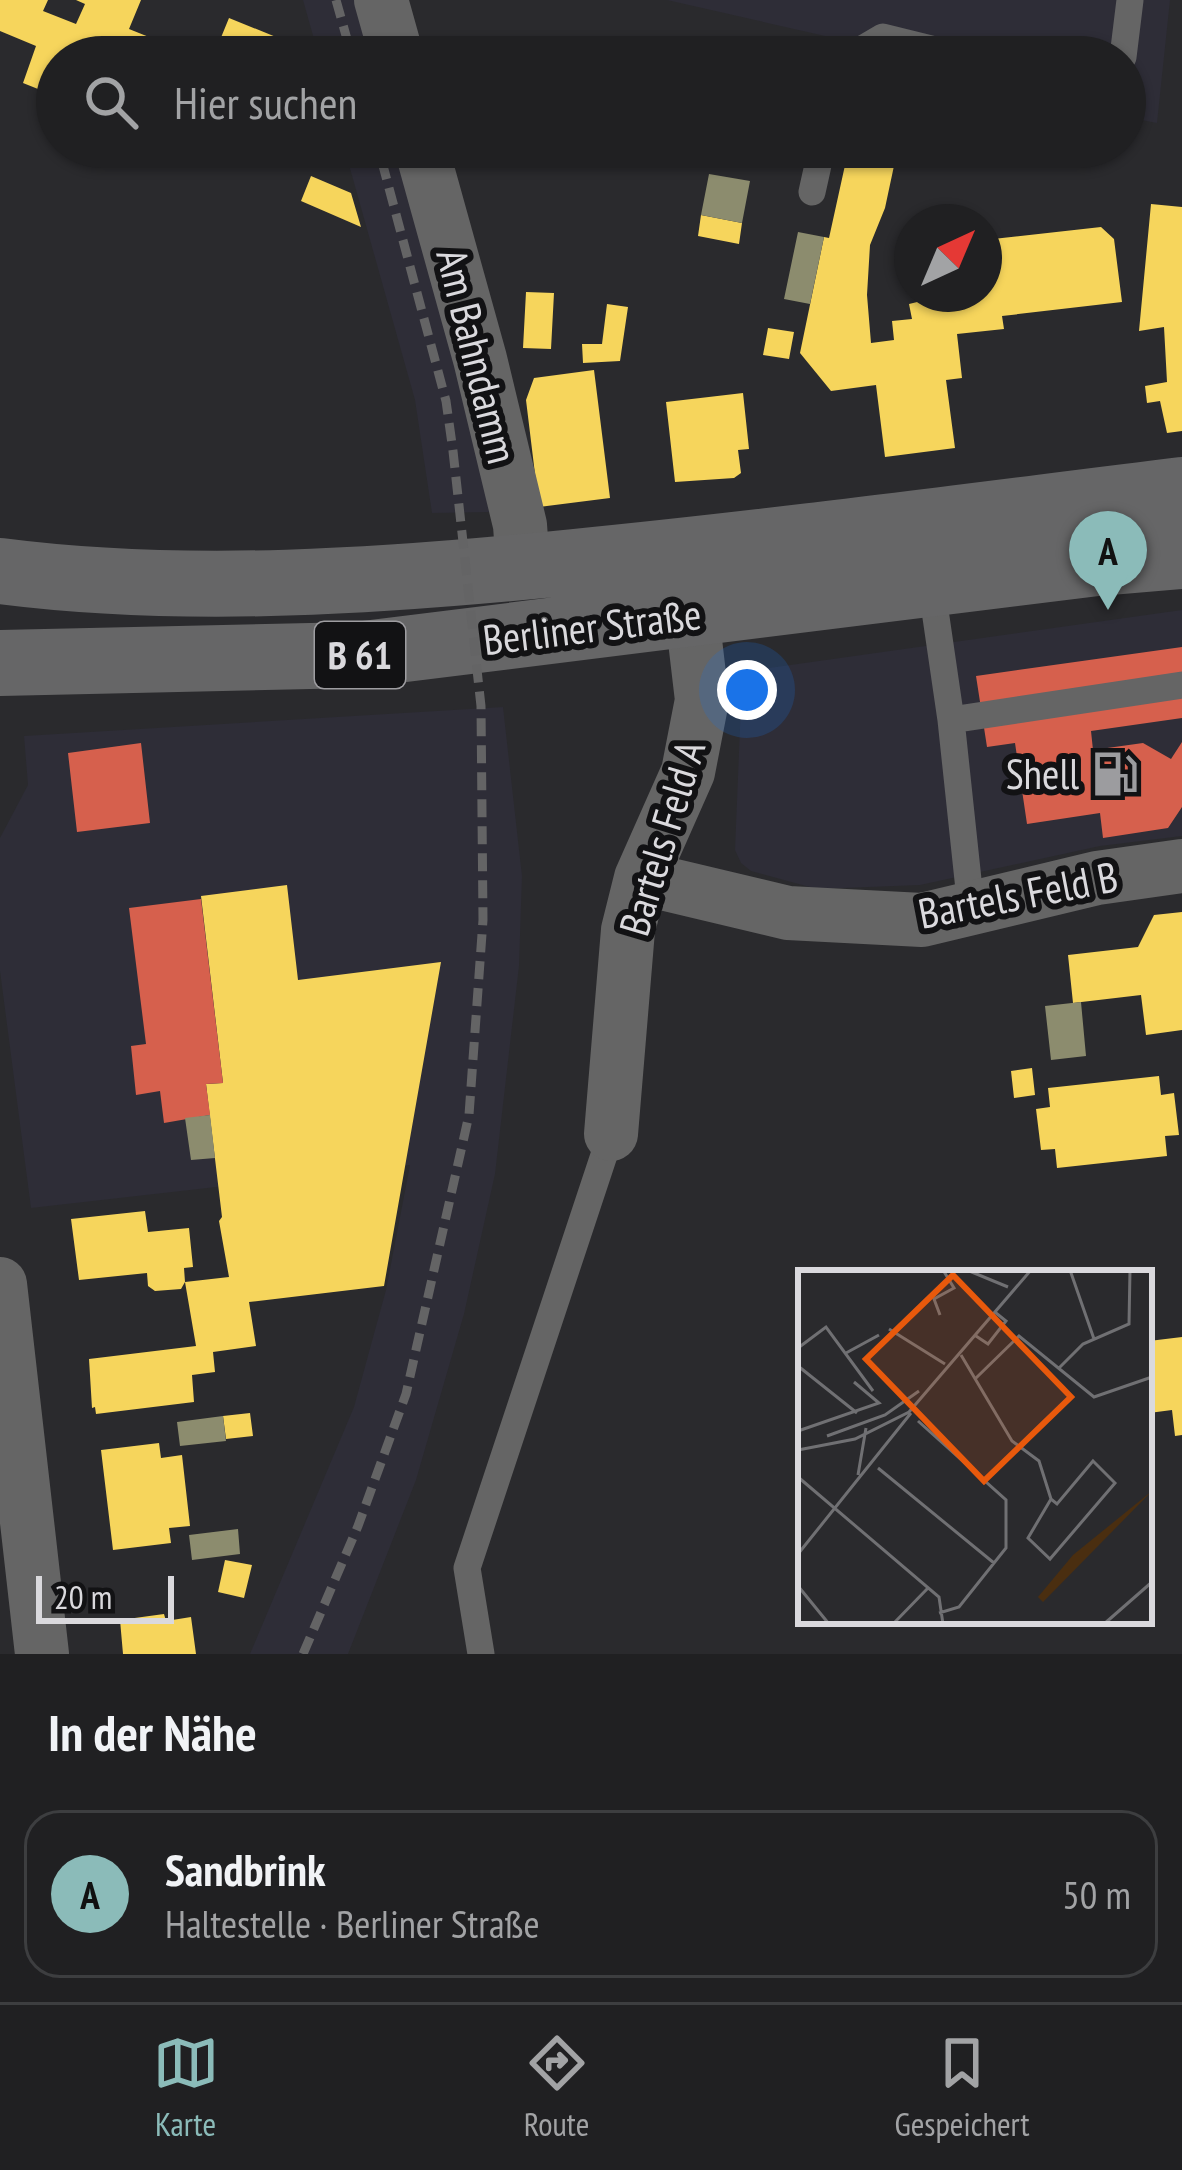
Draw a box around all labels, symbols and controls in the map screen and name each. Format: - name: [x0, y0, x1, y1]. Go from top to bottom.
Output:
- search box: [36, 36, 1146, 168]
- icon: search: [78, 69, 144, 135]
- text: Hier suchen: [174, 73, 357, 131]
- north arrow: [894, 204, 1002, 312]
- street label: Am Bahndamm: [424, 243, 531, 469]
- pin: A: [1069, 511, 1147, 610]
- street label: Berliner Straße: [480, 586, 704, 667]
- road number: B 61: [315, 622, 405, 688]
- your location: [717, 660, 777, 720]
- street label: Bartels Feld A: [606, 734, 717, 942]
- place label: Shell: [1006, 746, 1079, 801]
- fuel station icon: Shell: [1090, 749, 1140, 799]
- street label: Bartels Feld B: [914, 848, 1122, 941]
- inset map: [798, 1270, 1152, 1624]
- scale bar: [36, 1570, 174, 1623]
- text: 20 m: [54, 1575, 112, 1618]
- text: In der Nähe: [48, 1699, 257, 1765]
- text: Sandbrink: [165, 1840, 326, 1898]
- text: A: [80, 1869, 100, 1920]
- text: 50 m: [1062, 1869, 1131, 1920]
- text: Haltestelle · Berliner Straße: [165, 1898, 540, 1949]
- tab: Karte: [153, 2030, 219, 2145]
- tab: Route: [524, 2030, 590, 2145]
- tab: Gespeichert: [895, 2030, 1029, 2145]

